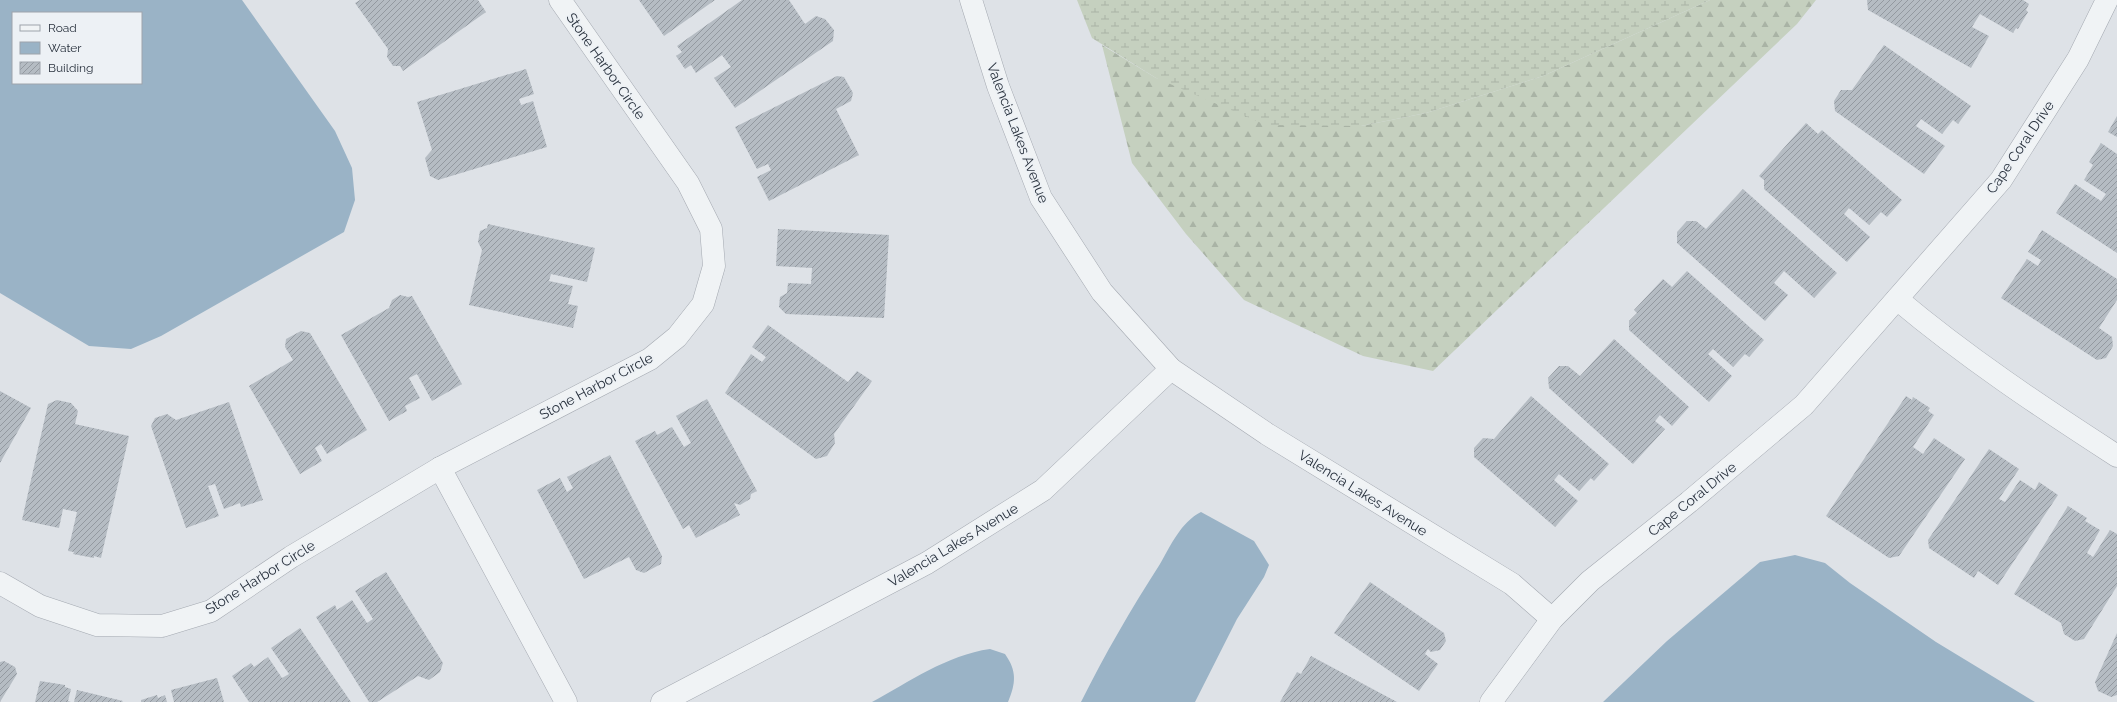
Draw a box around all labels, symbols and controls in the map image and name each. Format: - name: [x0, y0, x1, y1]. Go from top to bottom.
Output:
- street label: Stone Harbor Circle: [563, 10, 649, 122]
- legend: [12, 12, 142, 84]
- text: Road: [48, 21, 77, 35]
- text: Water: [48, 41, 82, 55]
- text: Building: [48, 61, 94, 75]
- street label: Valencia Lakes Avenue: [984, 61, 1052, 205]
- street label: Cape Coral Drive: [1983, 98, 2057, 196]
- street label: Stone Harbor Circle: [537, 349, 655, 423]
- street label: Valencia Lakes Avenue: [1296, 447, 1430, 539]
- street label: Cape Coral Drive: [1645, 459, 1739, 539]
- street label: Valencia Lakes Avenue: [885, 500, 1021, 590]
- street label: Stone Harbor Circle: [202, 537, 318, 617]

